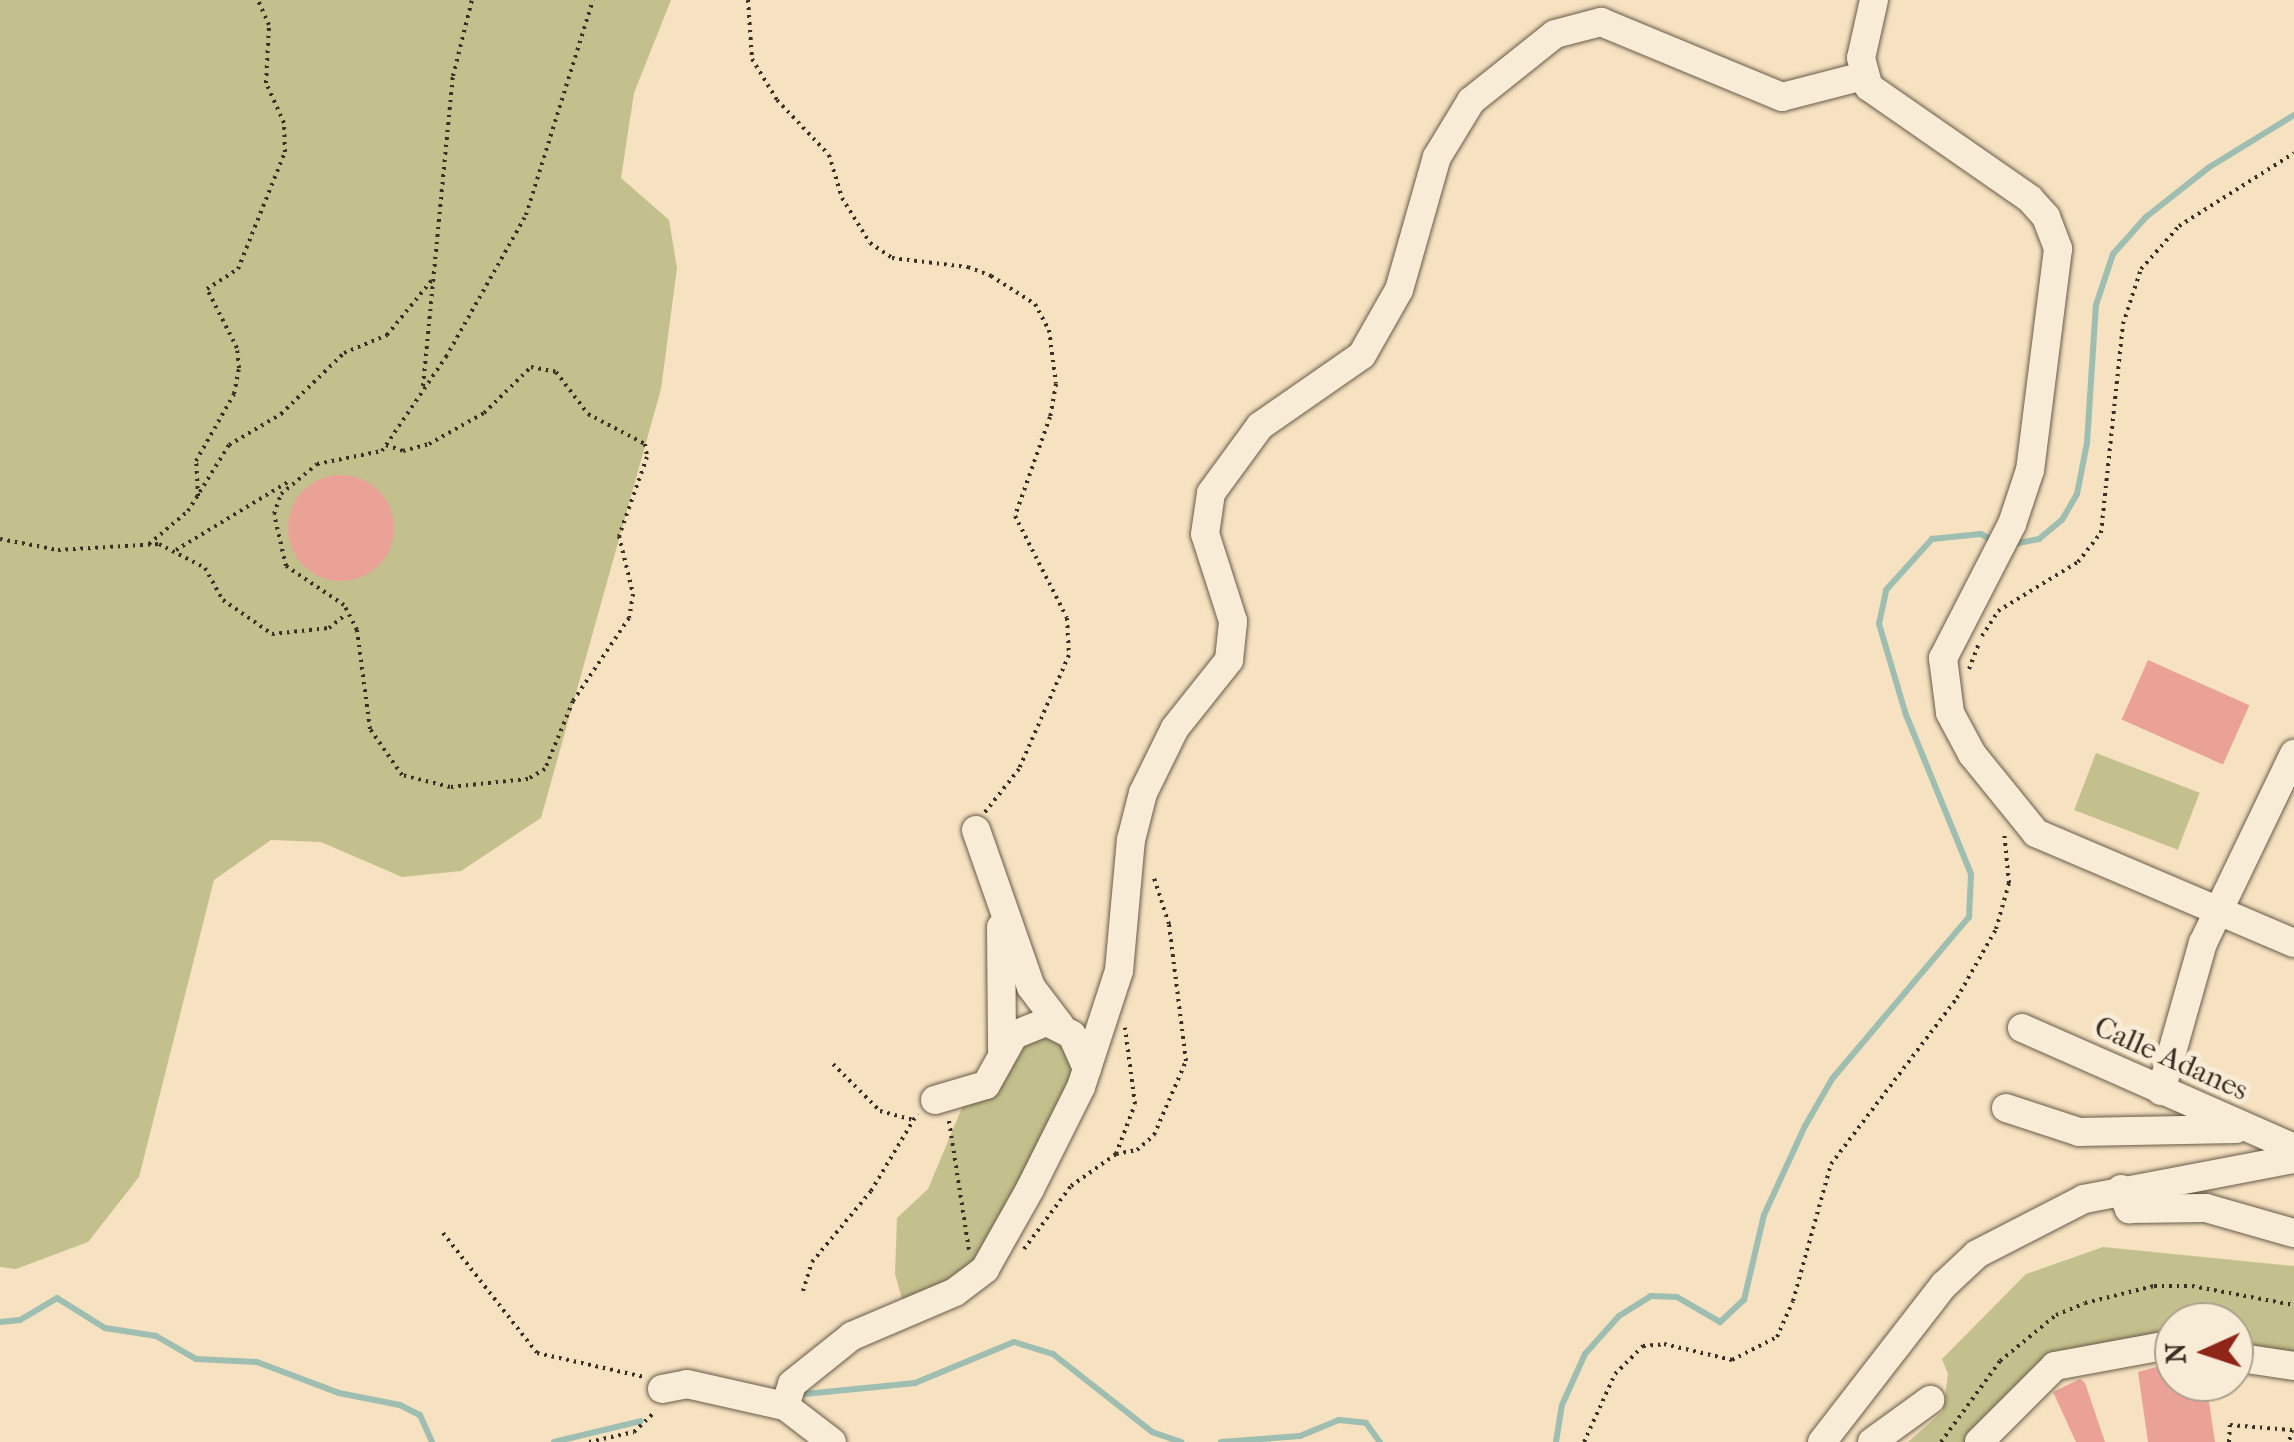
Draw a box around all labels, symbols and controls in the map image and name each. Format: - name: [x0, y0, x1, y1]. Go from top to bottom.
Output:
- street label: Calle Adanes: [2089, 1009, 2253, 1109]
- north arrow: [2154, 1302, 2254, 1402]
- text: N: [2159, 1342, 2193, 1365]

